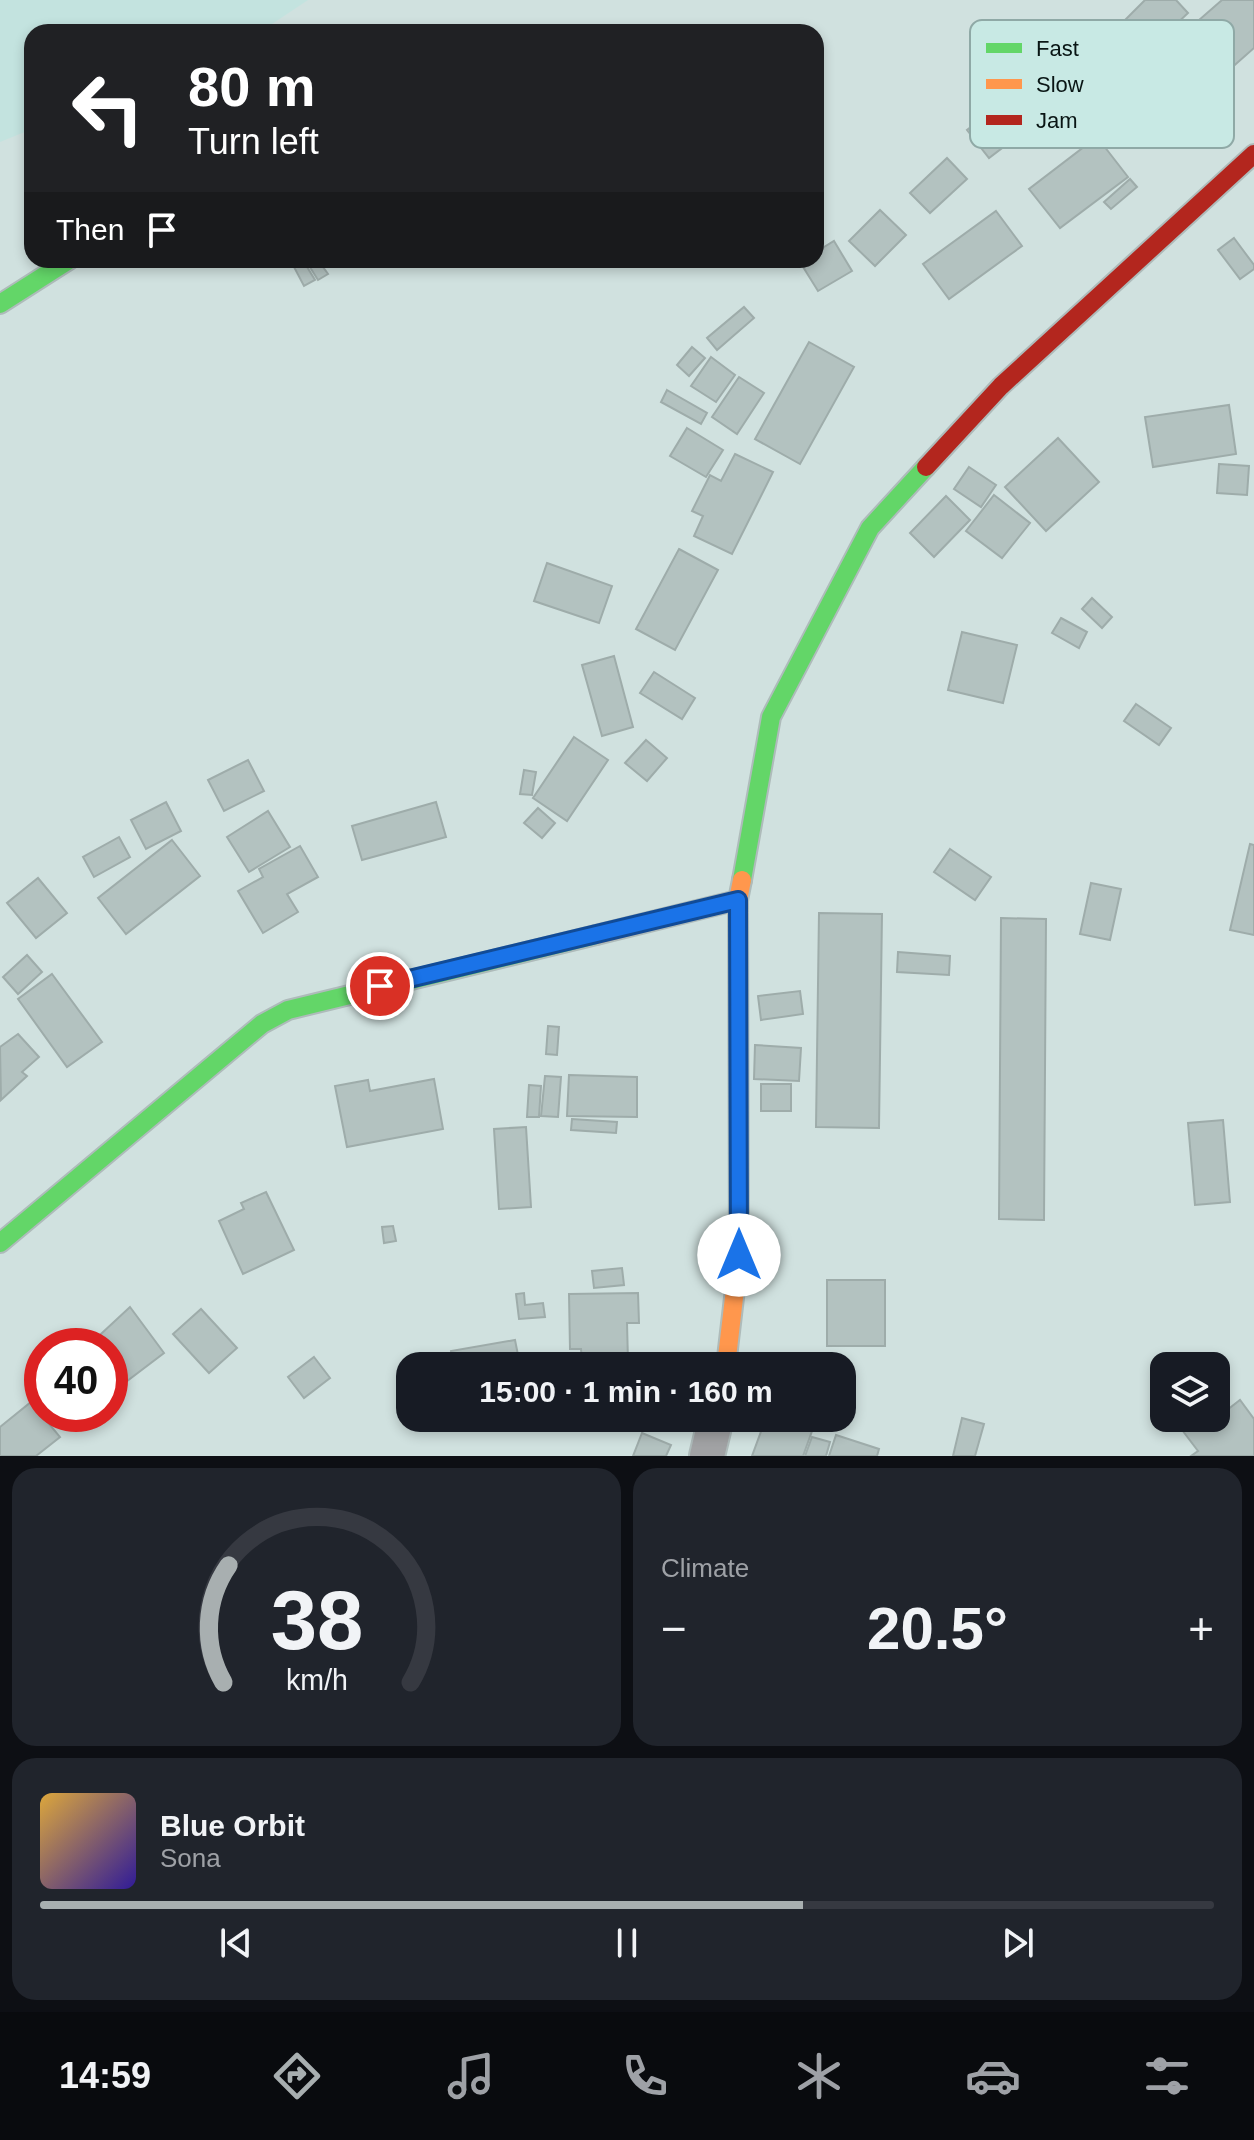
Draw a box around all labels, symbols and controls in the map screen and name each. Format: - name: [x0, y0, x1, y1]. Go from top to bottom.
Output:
- legend: [970, 20, 1234, 148]
- text: Fast: [1036, 36, 1079, 61]
- text: 80 m: [188, 55, 316, 118]
- icon: left: [56, 56, 160, 160]
- text: Slow: [1036, 72, 1084, 97]
- text: Jam: [1036, 108, 1078, 133]
- text: Turn left: [188, 121, 319, 162]
- icon: arrive: [140, 208, 184, 252]
- text: Then: [56, 213, 124, 246]
- pin: [346, 952, 414, 1020]
- icon: arrive: [358, 964, 402, 1008]
- position arrow: [697, 1213, 781, 1297]
- speed limit sign: 40: [24, 1328, 128, 1432]
- map controls: [1150, 1352, 1230, 1432]
- button: layers: [1150, 1352, 1230, 1432]
- text: 15:00 · 1 min · 160 m: [479, 1375, 773, 1408]
- text: Climate: [661, 1553, 749, 1583]
- text: 38: [270, 1574, 363, 1667]
- text: 20.5°: [867, 1595, 1008, 1662]
- text: −: [661, 1604, 687, 1653]
- text: +: [1188, 1604, 1214, 1653]
- text: km/h: [286, 1664, 347, 1696]
- text: Blue Orbit: [160, 1809, 305, 1842]
- text: Sona: [160, 1843, 221, 1873]
- icon: previous: [214, 1921, 258, 1965]
- icon: pause: [605, 1921, 649, 1965]
- icon: next: [996, 1921, 1040, 1965]
- icon: directions: [269, 2048, 325, 2104]
- icon: music: [443, 2048, 499, 2104]
- icon: phone: [617, 2048, 673, 2104]
- icon: climate: [791, 2048, 847, 2104]
- icon: car: [965, 2048, 1021, 2104]
- icon: filters: [1139, 2048, 1195, 2104]
- text: 14:59: [59, 2055, 151, 2096]

